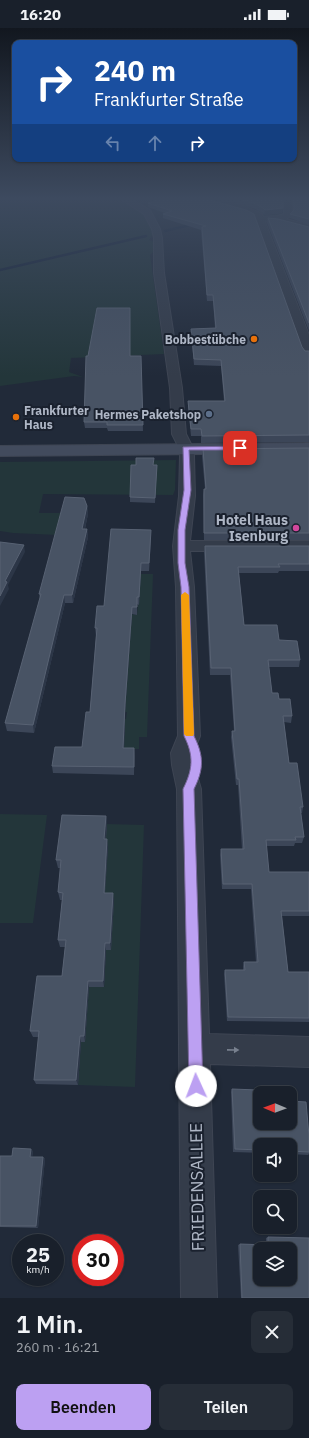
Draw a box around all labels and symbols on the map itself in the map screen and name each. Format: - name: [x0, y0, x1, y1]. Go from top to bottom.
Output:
- place label: Bobbestübche: [165, 332, 246, 347]
- marker: Bobbestübche: [249, 334, 259, 344]
- place label: Frankfurter Haus: [24, 403, 89, 432]
- place label: Hermes Paketshop: [95, 407, 201, 422]
- marker: Hermes Paketshop: [204, 409, 214, 419]
- marker: Frankfurter Haus: [11, 412, 21, 422]
- pin: [223, 431, 257, 465]
- place label: Hotel Haus Isenburg: [216, 511, 288, 545]
- marker: Hotel Haus Isenburg: [291, 523, 301, 533]
- one-way arrow: [227, 1047, 240, 1053]
- position arrow: [175, 1065, 217, 1107]
- north arrow: [253, 1086, 297, 1130]
- street label: FRIEDENSALLEE: [185, 1123, 209, 1251]
- speed limit sign: 30: [72, 1234, 124, 1286]

